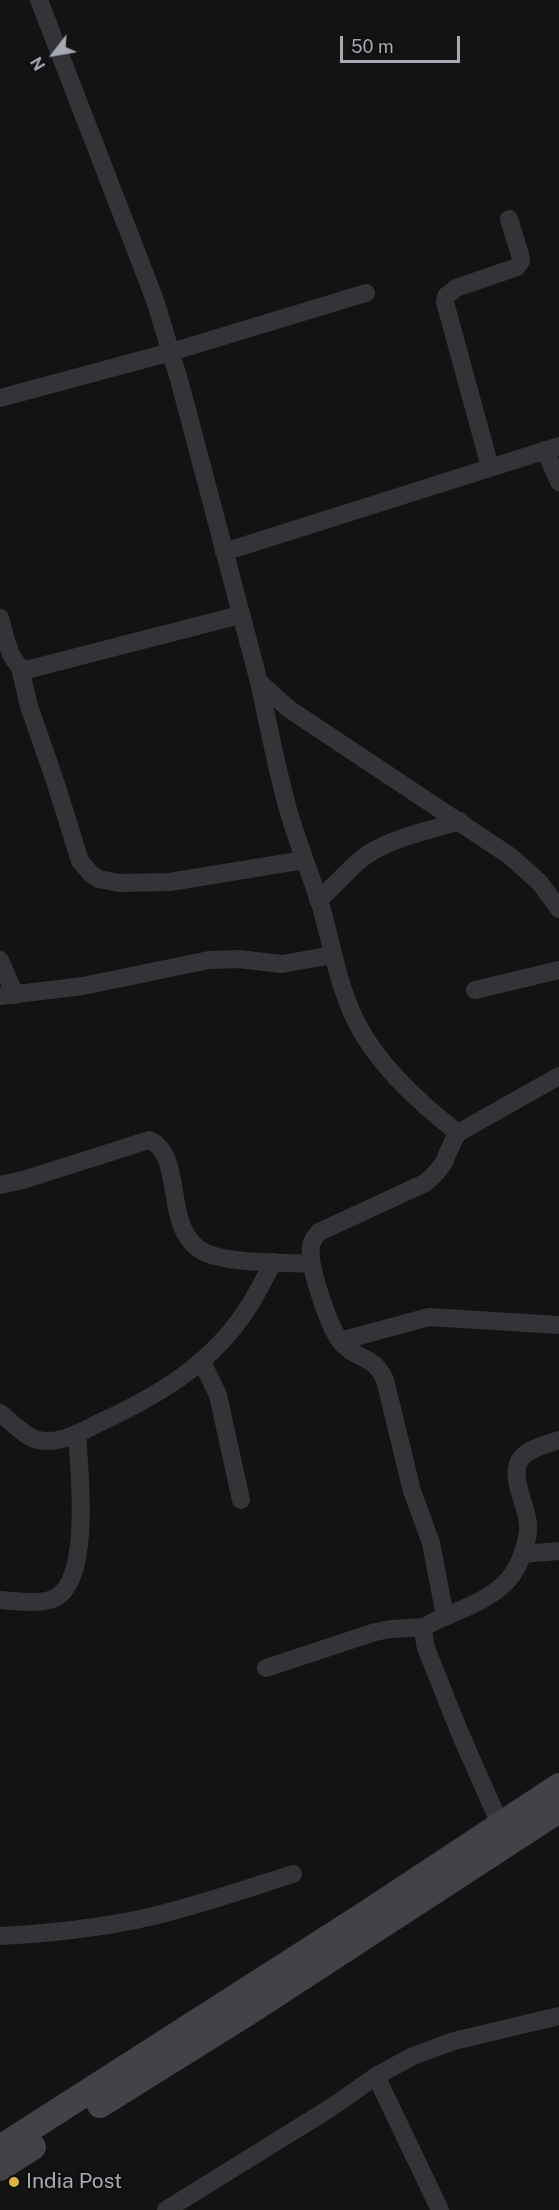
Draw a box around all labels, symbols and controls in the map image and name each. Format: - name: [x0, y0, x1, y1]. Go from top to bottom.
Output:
- north arrow: [24, 24, 84, 84]
- scale bar: [343, 24, 463, 62]
- text: 50 m: [351, 36, 394, 57]
- text: N: [27, 53, 50, 74]
- place label: India Post: [26, 2169, 122, 2195]
- marker: India Post: [7, 2175, 21, 2189]

